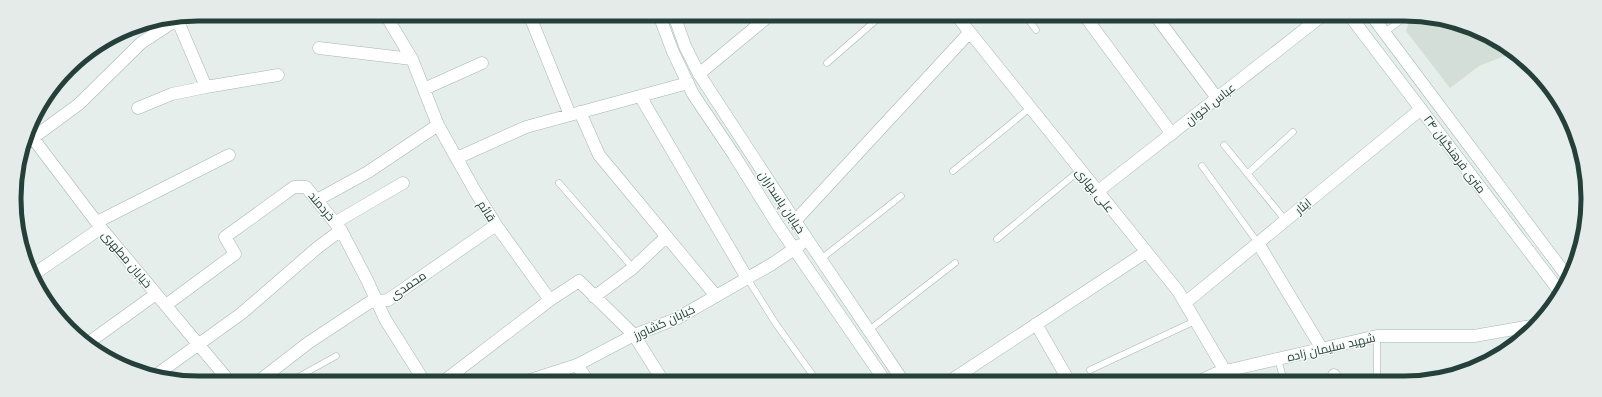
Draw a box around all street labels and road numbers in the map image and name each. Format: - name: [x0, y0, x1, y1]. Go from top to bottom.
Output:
- street label: عباس اخوان: [1181, 79, 1239, 129]
- street label: ۲۴ متری فرهنگیان: [1420, 111, 1490, 197]
- street label: علی بهاری: [1072, 164, 1118, 216]
- street label: خیابان پاسداران: [754, 167, 809, 237]
- street label: خردمند: [305, 188, 339, 224]
- street label: ایثار: [1290, 194, 1315, 218]
- street label: قائم: [474, 197, 500, 225]
- street label: خیابان مطهری: [98, 227, 156, 291]
- street label: محمدی: [387, 267, 429, 303]
- street label: خیابان کشاورز: [630, 300, 697, 344]
- street label: شهید سلیمان زاده: [1285, 329, 1377, 365]

